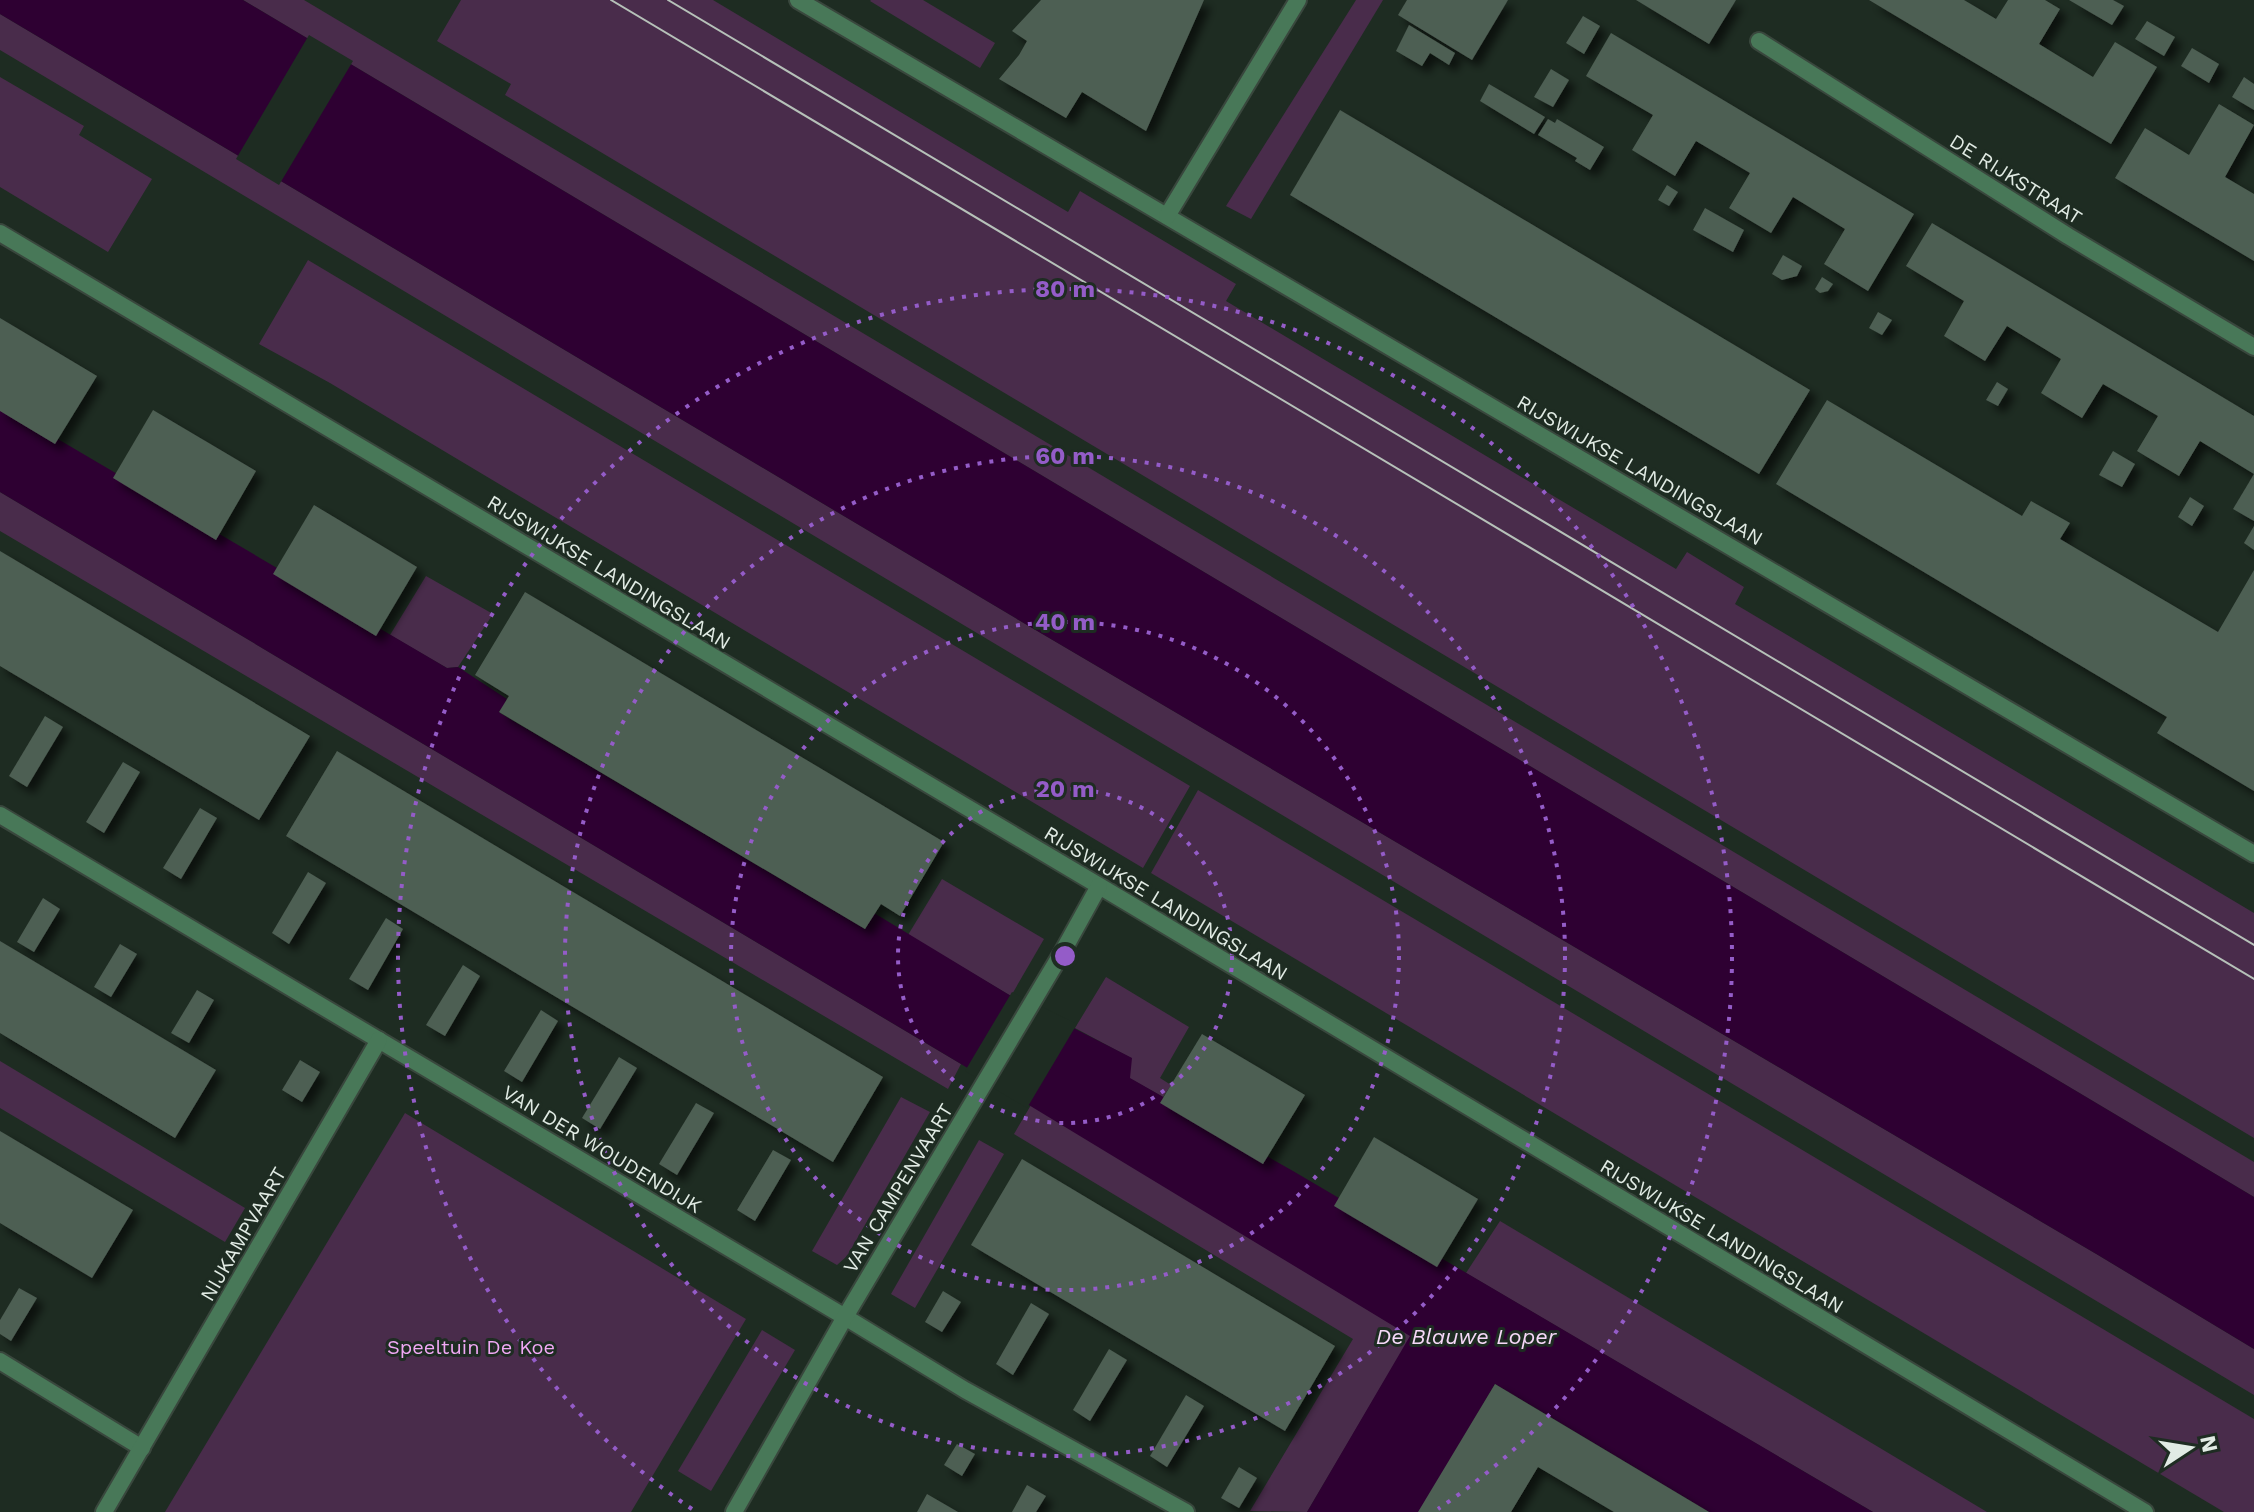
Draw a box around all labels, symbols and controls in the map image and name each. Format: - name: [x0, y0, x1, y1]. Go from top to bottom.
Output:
- street label: DE RIJKSTRAAT: [1945, 129, 2087, 229]
- text: 80 m: [1035, 275, 1095, 303]
- street label: RIJSWIJKSE LANDINGSLAAN: [1513, 390, 1767, 550]
- text: 60 m: [1035, 442, 1095, 470]
- street label: RIJSWIJKSE LANDINGSLAAN: [483, 490, 735, 654]
- text: 40 m: [1035, 608, 1095, 636]
- text: 20 m: [1035, 775, 1095, 803]
- street label: RIJSWIJKSE LANDINGSLAAN: [1040, 821, 1292, 985]
- centre of rings: [1051, 942, 1079, 970]
- street label: VAN DER WOUDENDIJK: [498, 1080, 706, 1218]
- street label: VAN CAMPENVAART: [838, 1099, 958, 1277]
- street label: RIJSWIJKSE LANDINGSLAAN: [1596, 1154, 1848, 1318]
- street label: NIJKAMPVAART: [195, 1163, 291, 1305]
- water label: De Blauwe Loper: [1376, 1324, 1558, 1349]
- park label: Speeltuin De Koe: [387, 1335, 555, 1359]
- north arrow: [2150, 1408, 2230, 1488]
- text: N: [2195, 1433, 2223, 1455]

